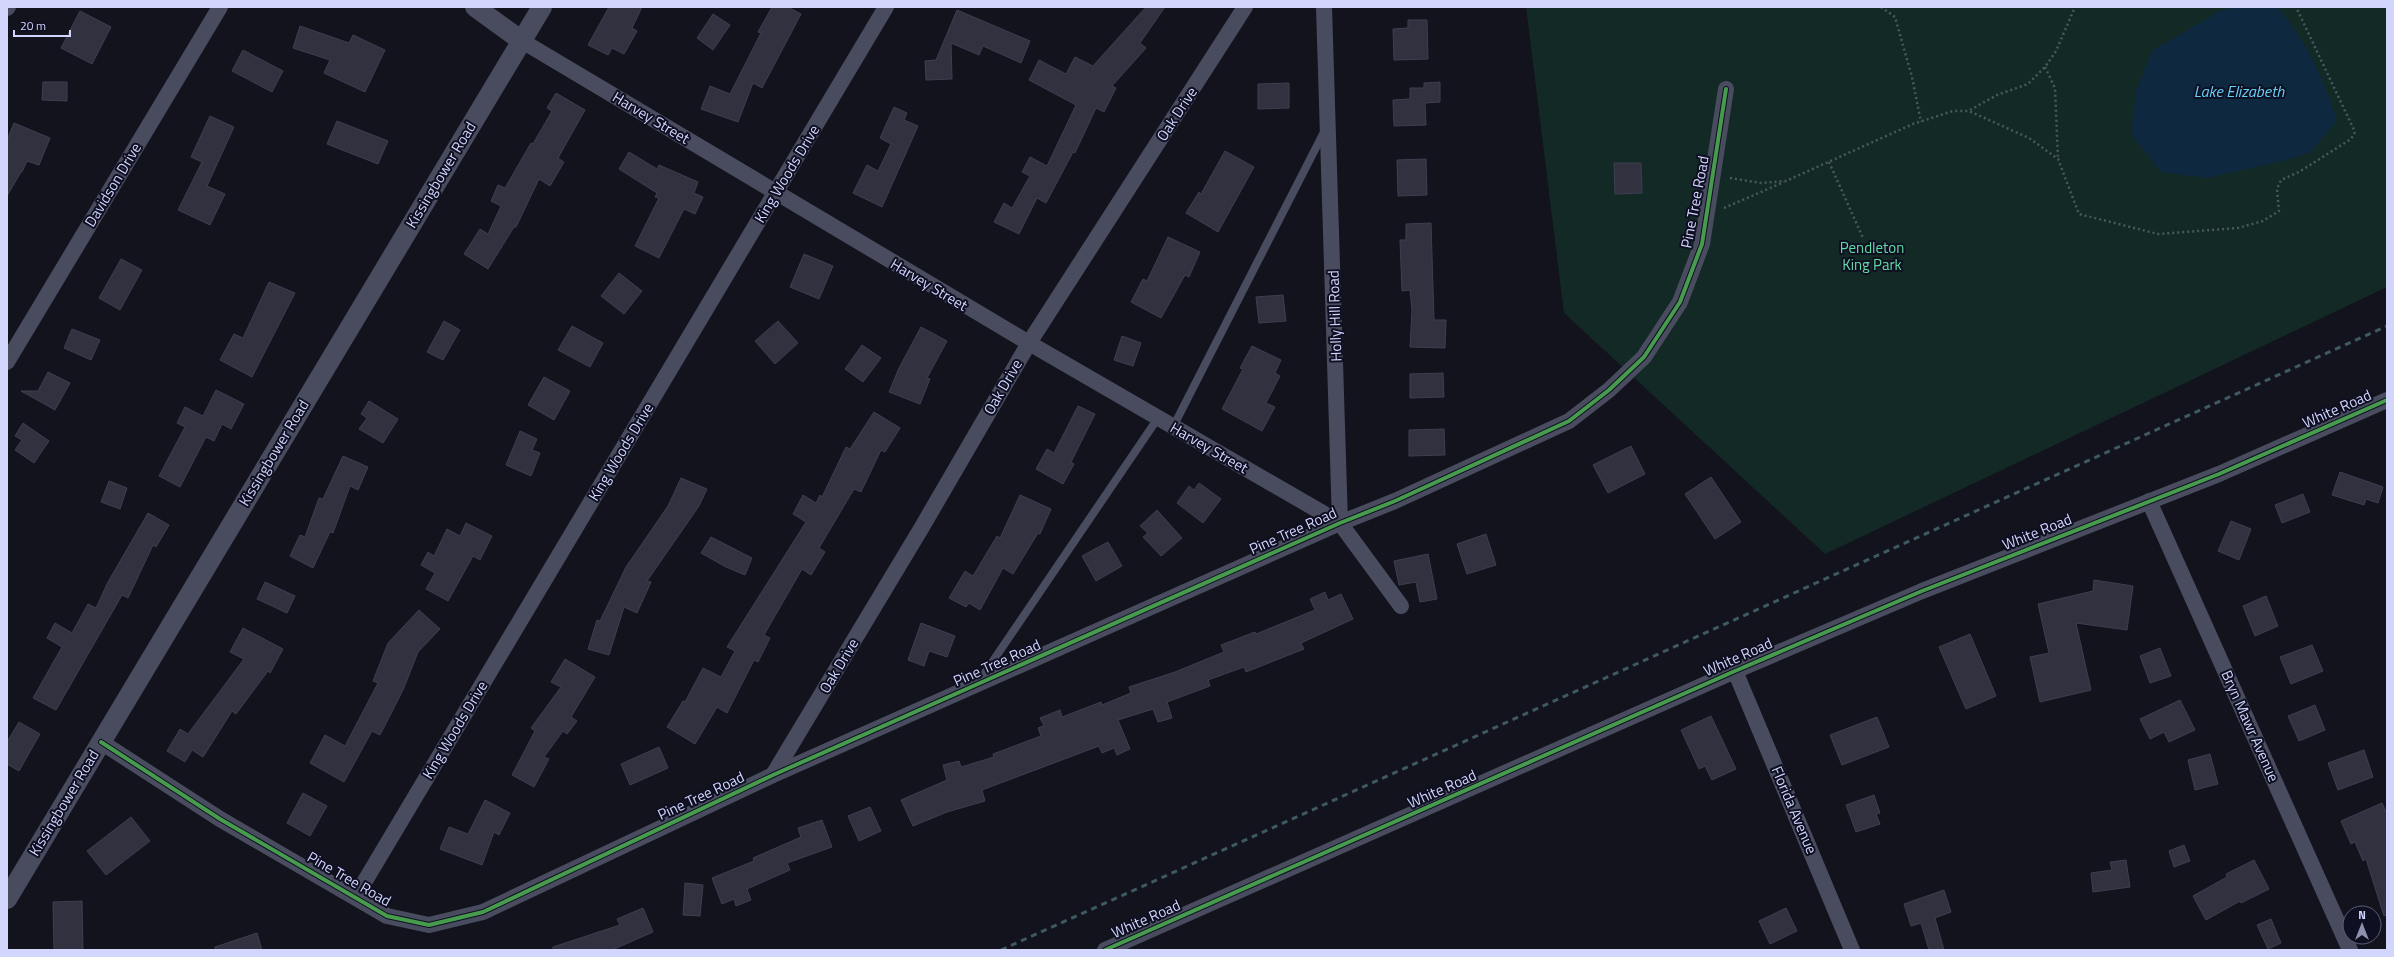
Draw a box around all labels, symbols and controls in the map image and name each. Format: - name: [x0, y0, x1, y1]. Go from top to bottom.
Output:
- scale bar: [14, 12, 70, 38]
- text: 20 m: [20, 16, 46, 35]
- water label: Lake Elizabeth: [2194, 79, 2285, 103]
- street label: Oak Drive: [1150, 82, 1203, 145]
- street label: Harvey Street: [608, 85, 695, 150]
- street label: Kissingbower Road: [400, 117, 481, 232]
- street label: King Woods Drive: [748, 120, 825, 227]
- street label: Davidson Drive: [78, 138, 147, 231]
- street label: Pine Tree Road: [1674, 154, 1715, 250]
- park label: Pendleton King Park: [1840, 236, 1904, 276]
- street label: Harvey Street: [886, 252, 973, 317]
- street label: Holly Hill Road: [1321, 270, 1348, 362]
- street label: Oak Drive: [977, 355, 1028, 419]
- street label: White Road: [2299, 383, 2375, 434]
- street label: Kissingbower Road: [233, 395, 314, 510]
- street label: King Woods Drive: [582, 398, 659, 505]
- street label: Harvey Street: [1166, 416, 1253, 480]
- street label: Pine Tree Road: [1245, 501, 1340, 560]
- street label: White Road: [1999, 507, 2075, 556]
- street label: White Road: [1700, 631, 1776, 682]
- street label: Pine Tree Road: [949, 633, 1044, 692]
- street label: Oak Drive: [813, 634, 864, 698]
- street label: Bryn Mawr Avenue: [2216, 666, 2285, 785]
- street label: King Woods Drive: [416, 676, 493, 783]
- street label: Kissingbower Road: [23, 745, 104, 860]
- street label: Florida Avenue: [1766, 762, 1823, 857]
- street label: White Road: [1404, 763, 1480, 814]
- street label: Pine Tree Road: [653, 765, 748, 826]
- street label: Pine Tree Road: [303, 845, 396, 912]
- street label: White Road: [1108, 893, 1184, 944]
- north arrow: [2342, 905, 2382, 945]
- text: N: [2358, 907, 2366, 923]

